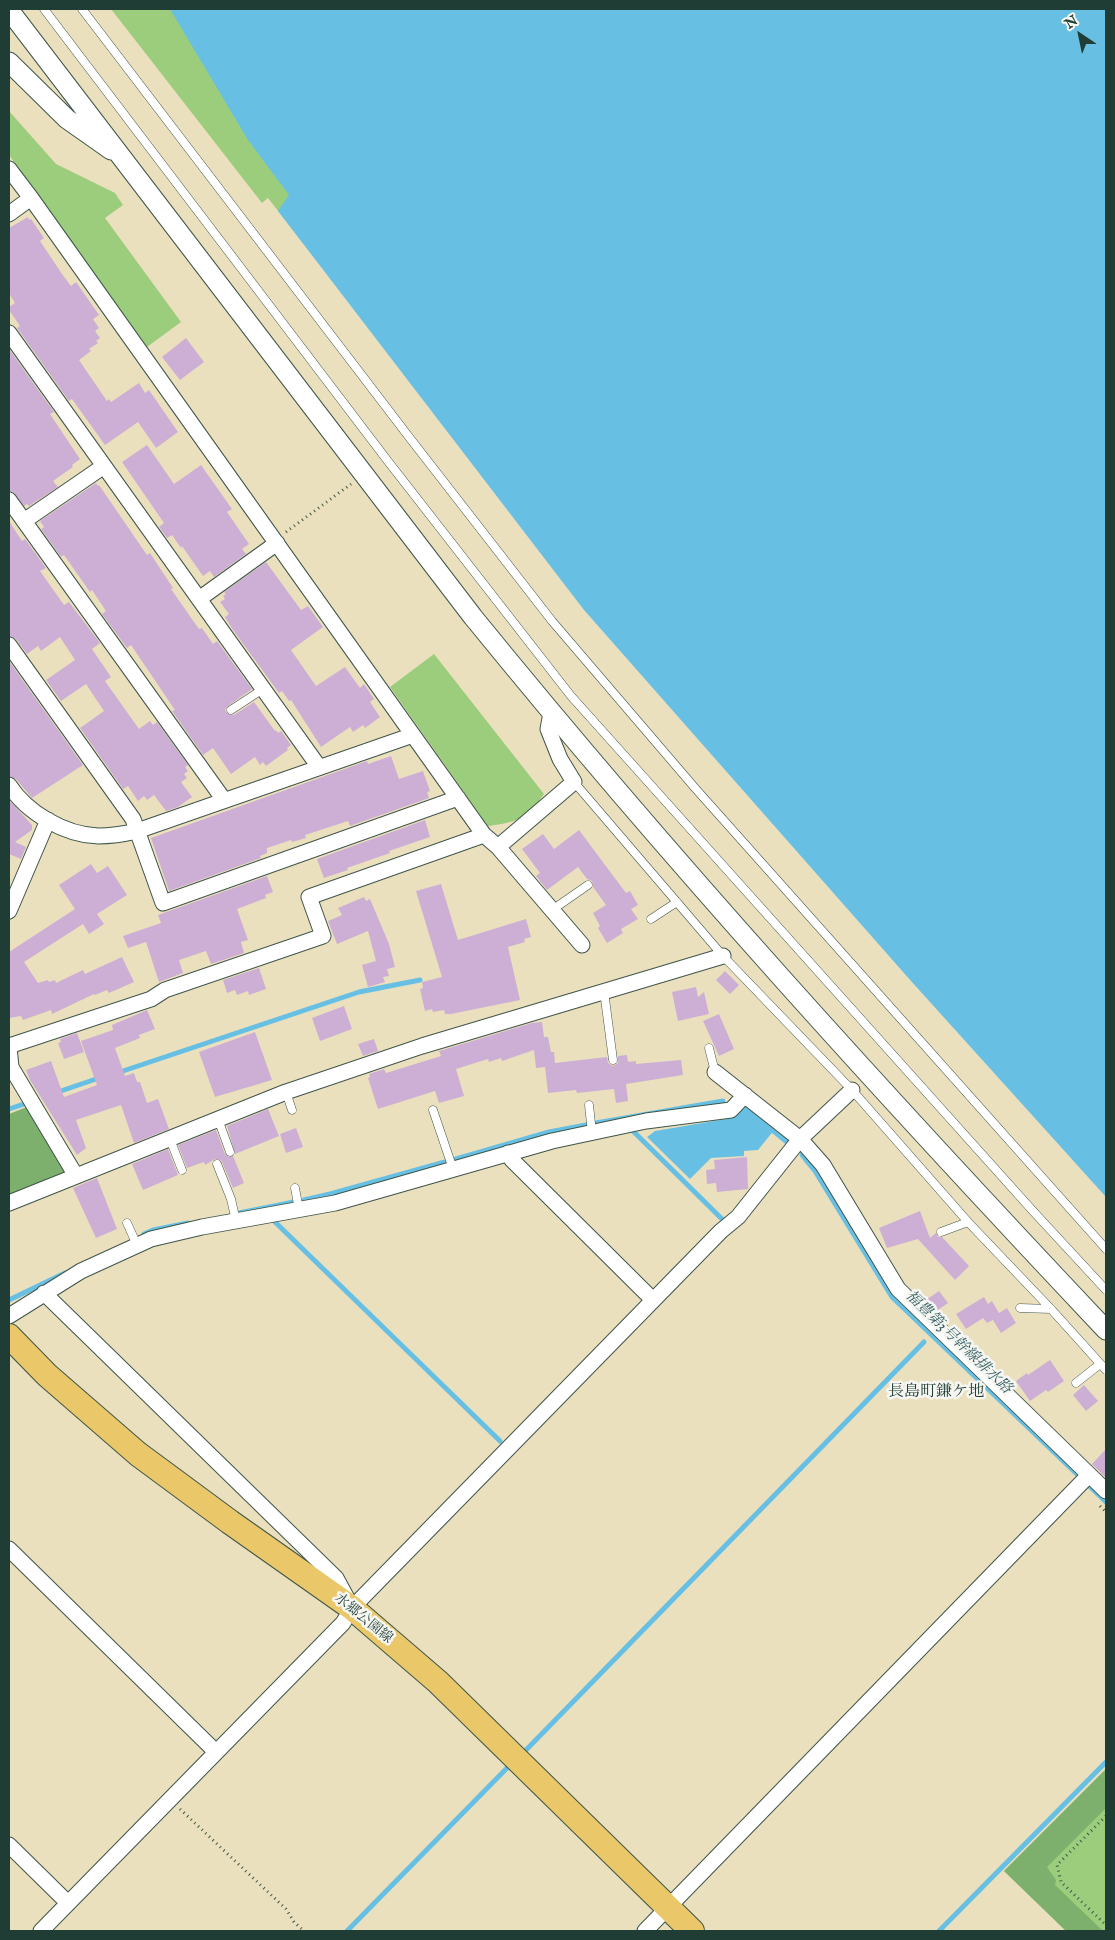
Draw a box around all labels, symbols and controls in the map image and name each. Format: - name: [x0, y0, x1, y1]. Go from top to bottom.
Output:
- north arrow: [1055, 10, 1105, 60]
- text: N: [1062, 12, 1082, 33]
- water label: 福豊第3号幹線排水路: [901, 1288, 1015, 1398]
- district label: 長島町鎌ケ地: [888, 1383, 984, 1403]
- street label: 水郷公園線: [331, 1590, 395, 1648]

